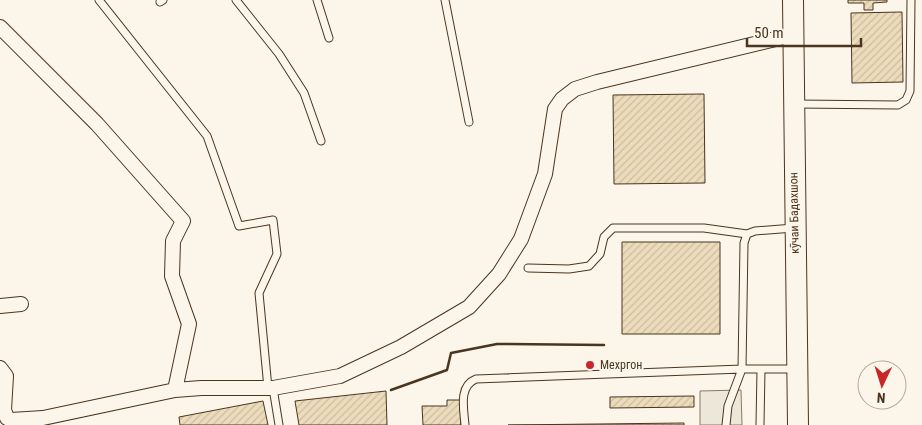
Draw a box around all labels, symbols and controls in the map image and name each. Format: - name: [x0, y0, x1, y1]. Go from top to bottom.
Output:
- scale bar: [747, 15, 861, 47]
- text: 50 m: [754, 24, 784, 42]
- street label: кӯчаи Бадахшон: [786, 172, 802, 254]
- place label: Мехргон: [600, 358, 642, 372]
- marker: Мехргон: [584, 359, 596, 371]
- north arrow: [857, 360, 907, 410]
- text: N: [876, 390, 886, 406]

